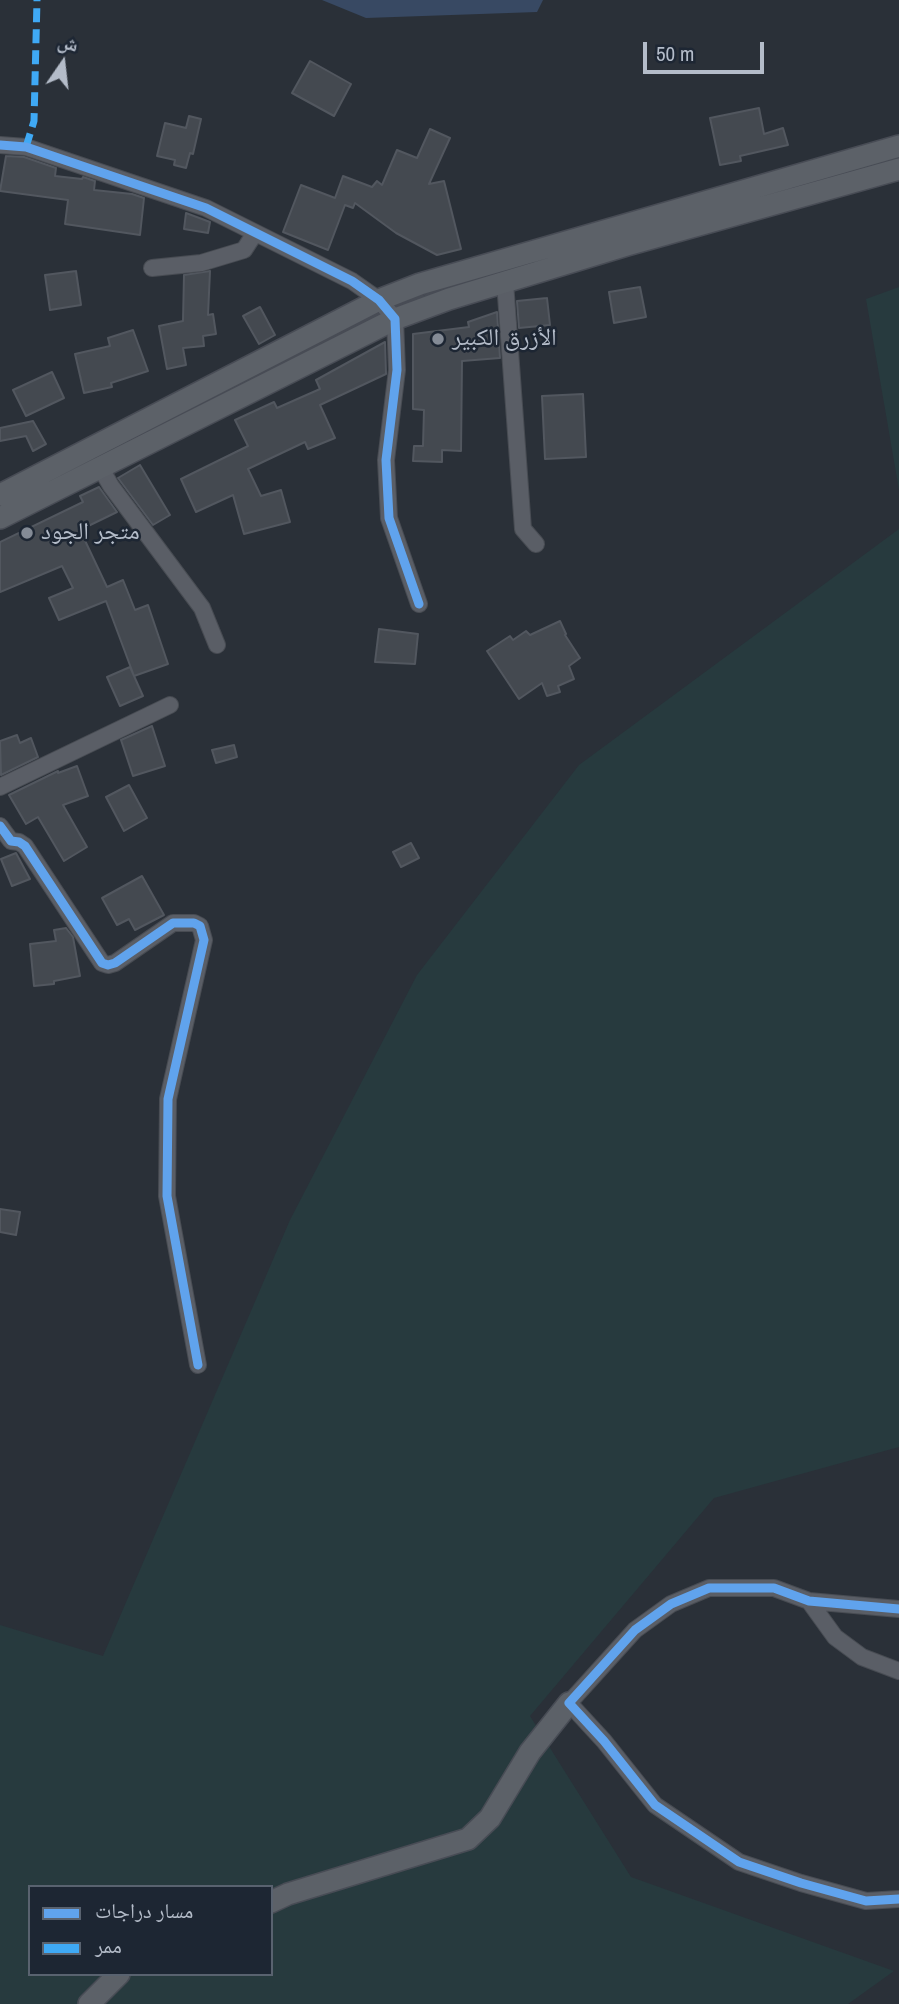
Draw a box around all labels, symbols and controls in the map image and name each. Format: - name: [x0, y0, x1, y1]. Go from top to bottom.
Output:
- north arrow: [28, 28, 98, 98]
- text: ش: [55, 28, 81, 58]
- scale bar: [647, 28, 768, 72]
- text: 50 m: [656, 39, 694, 68]
- place label: الأزرق الكبير: [452, 325, 557, 353]
- marker: الأزرق الكبير: [430, 331, 446, 347]
- place label: متجر الجود: [41, 519, 140, 547]
- marker: متجر الجود: [19, 525, 35, 541]
- legend: [28, 1885, 273, 1976]
- text: مسار دراجات: [95, 1896, 193, 1925]
- text: ممر: [95, 1931, 122, 1960]

